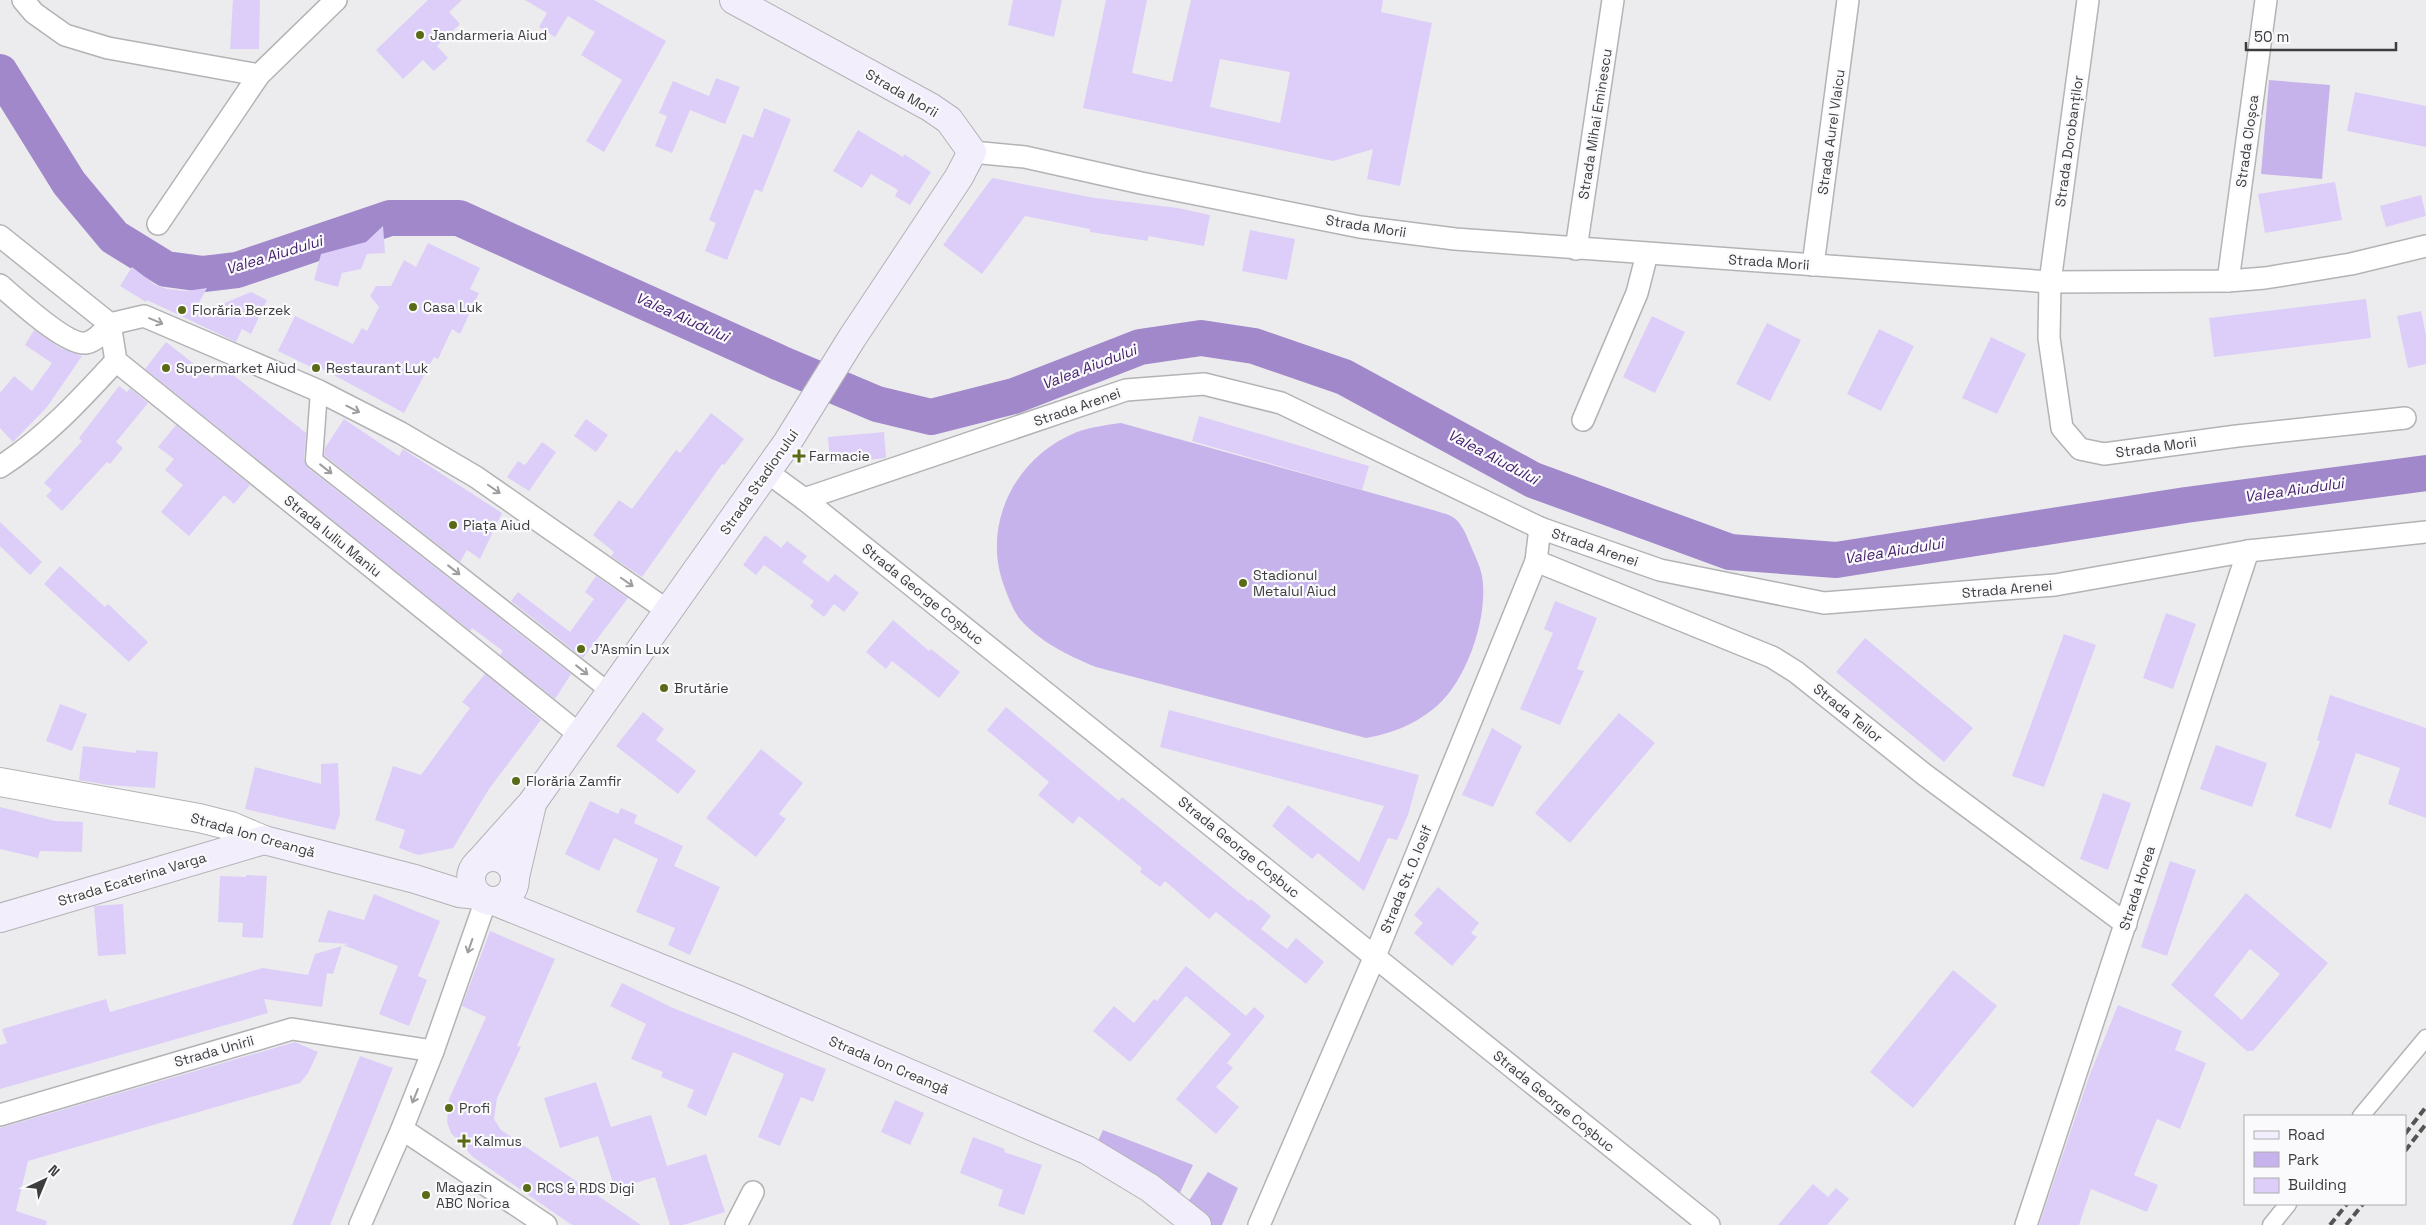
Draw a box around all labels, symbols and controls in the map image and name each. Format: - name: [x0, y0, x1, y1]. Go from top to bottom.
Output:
- scale bar: [2246, 20, 2396, 52]
- place label: Jandarmeria Aiud: [430, 26, 547, 44]
- text: 50 m: [2254, 27, 2289, 46]
- marker: Jandarmeria Aiud: [414, 29, 426, 41]
- street label: Strada Mihai Eminescu: [1574, 47, 1616, 201]
- street label: Strada Morii: [862, 65, 942, 121]
- street label: Strada Aurel Vlaicu: [1813, 68, 1849, 196]
- street label: Strada Dorobanților: [2051, 74, 2087, 208]
- street label: Strada Cloșca: [2232, 93, 2262, 189]
- street label: Strada Morii: [1324, 211, 1408, 241]
- water label: Valea Aiudului: [223, 230, 327, 278]
- street label: Strada Morii: [1728, 250, 1810, 274]
- water label: Valea Aiudului: [633, 288, 734, 346]
- place label: Casa Luk: [423, 298, 483, 316]
- place label: Florăria Berzek: [192, 301, 291, 319]
- marker: Casa Luk: [407, 301, 419, 313]
- marker: Florăria Berzek: [176, 304, 188, 316]
- one-way arrow: [148, 317, 163, 327]
- water label: Valea Aiudului: [1039, 339, 1141, 393]
- place label: Supermarket Aiud: [176, 359, 296, 377]
- place label: Restaurant Luk: [326, 359, 429, 377]
- marker: Supermarket Aiud: [160, 362, 172, 374]
- marker: Restaurant Luk: [310, 362, 322, 374]
- street label: Strada Arenei: [1031, 384, 1123, 430]
- one-way arrow: [345, 405, 360, 414]
- water label: Valea Aiudului: [1445, 425, 1544, 489]
- street label: Strada Stadionului: [716, 426, 802, 538]
- street label: Strada Morii: [2114, 432, 2198, 462]
- place label: Farmacie: [809, 447, 870, 465]
- marker: Farmacie: [793, 450, 805, 462]
- one-way arrow: [319, 464, 332, 475]
- water label: Valea Aiudului: [2243, 473, 2347, 506]
- one-way arrow: [487, 484, 501, 494]
- street label: Strada Iuliu Maniu: [281, 491, 385, 581]
- place label: Piața Aiud: [463, 516, 530, 534]
- marker: Piața Aiud: [447, 519, 459, 531]
- street label: Strada Arenei: [1549, 524, 1641, 570]
- water label: Valea Aiudului: [1843, 533, 1947, 568]
- street label: Strada George Coșbuc: [858, 539, 988, 649]
- one-way arrow: [447, 564, 460, 575]
- place label: Stadionul Metalul Aiud: [1253, 566, 1336, 600]
- street label: Strada Arenei: [1961, 576, 2053, 602]
- one-way arrow: [620, 577, 634, 587]
- marker: Stadionul Metalul Aiud: [1237, 577, 1249, 589]
- place label: J'Asmin Lux: [591, 640, 670, 658]
- marker: J'Asmin Lux: [575, 643, 587, 655]
- one-way arrow: [575, 664, 588, 675]
- place label: Brutărie: [674, 679, 729, 697]
- street label: Strada Teilor: [1810, 680, 1886, 746]
- marker: Brutărie: [658, 682, 670, 694]
- place label: Florăria Zamfir: [526, 772, 622, 790]
- marker: Florăria Zamfir: [510, 775, 522, 787]
- street label: Strada George Coșbuc: [1174, 792, 1304, 902]
- street label: Strada Ion Creangă: [189, 809, 317, 861]
- street label: Strada St. O. Iosif: [1376, 822, 1436, 936]
- street label: Strada Horea: [2115, 843, 2159, 933]
- street label: Strada Ecaterina Varga: [56, 848, 208, 910]
- one-way arrow: [465, 937, 474, 953]
- street label: Strada Unirii: [172, 1031, 256, 1071]
- street label: Strada Ion Creangă: [826, 1032, 952, 1098]
- street label: Strada George Coșbuc: [1489, 1046, 1619, 1156]
- one-way arrow: [410, 1088, 419, 1104]
- place label: Profi: [459, 1099, 490, 1117]
- marker: Profi: [443, 1102, 455, 1114]
- legend: [2244, 1115, 2406, 1205]
- text: Road: [2288, 1125, 2325, 1144]
- place label: Kalmus: [474, 1132, 522, 1150]
- marker: Kalmus: [458, 1135, 470, 1147]
- text: Park: [2288, 1150, 2319, 1169]
- north arrow: [20, 1155, 70, 1205]
- text: N: [44, 1161, 64, 1180]
- text: Building: [2288, 1175, 2347, 1194]
- place label: Magazin ABC Norica: [436, 1178, 510, 1212]
- place label: RCS & RDS Digi: [537, 1179, 634, 1197]
- marker: RCS & RDS Digi: [521, 1182, 533, 1194]
- marker: Magazin ABC Norica: [420, 1189, 432, 1201]

